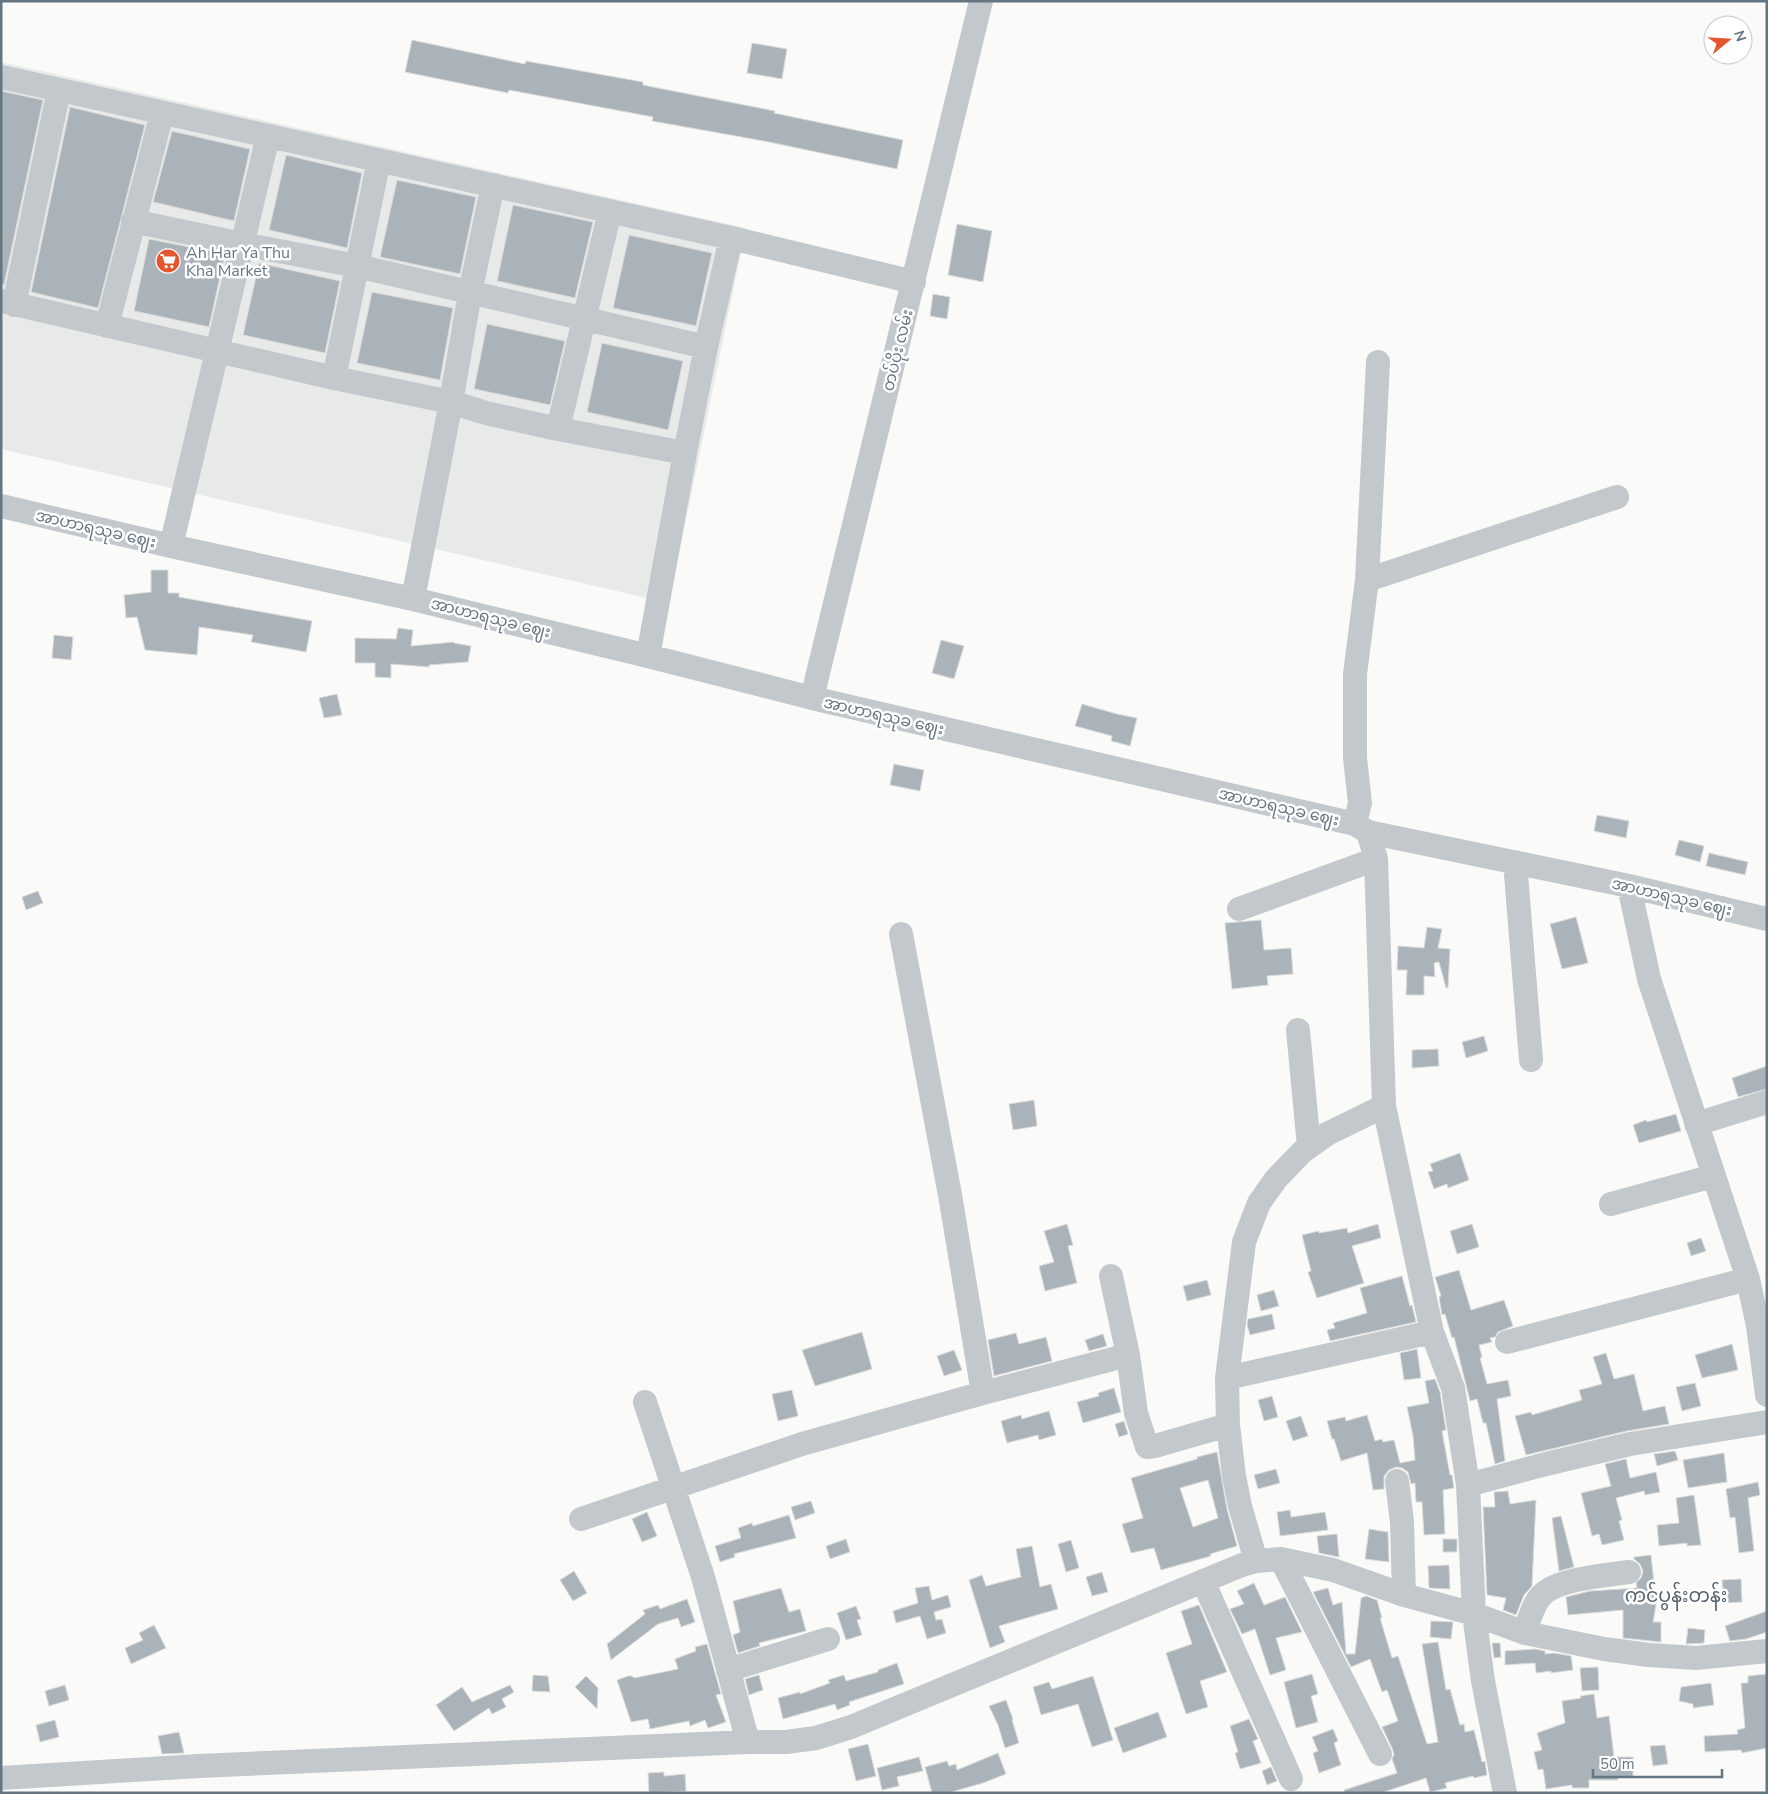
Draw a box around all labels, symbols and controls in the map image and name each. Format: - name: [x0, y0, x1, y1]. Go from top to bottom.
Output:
- north arrow: [1703, 15, 1753, 65]
- text: N: [1729, 28, 1751, 44]
- place label: Ah Har Ya Thu Kha Market: [186, 242, 290, 282]
- supermarket icon: Ah Har Ya Thu Kha Market: [155, 248, 181, 274]
- street label: တပ်ပိုး လမ်း: [876, 307, 922, 394]
- street label: အာဟာရသုခ ဈေး: [33, 504, 158, 556]
- street label: အာဟာရသုခ ဈေး: [428, 592, 553, 646]
- street label: အာဟာရသုခ ဈေး: [821, 691, 946, 743]
- street label: အာဟာရသုခ ဈေး: [1216, 782, 1341, 834]
- street label: အာဟာရသုခ ဈေး: [1609, 872, 1734, 924]
- district label: ကင်ပွန်းတန်း: [1625, 1581, 1727, 1611]
- scale bar: [1593, 1746, 1722, 1778]
- text: 50 m: [1600, 1754, 1635, 1774]

